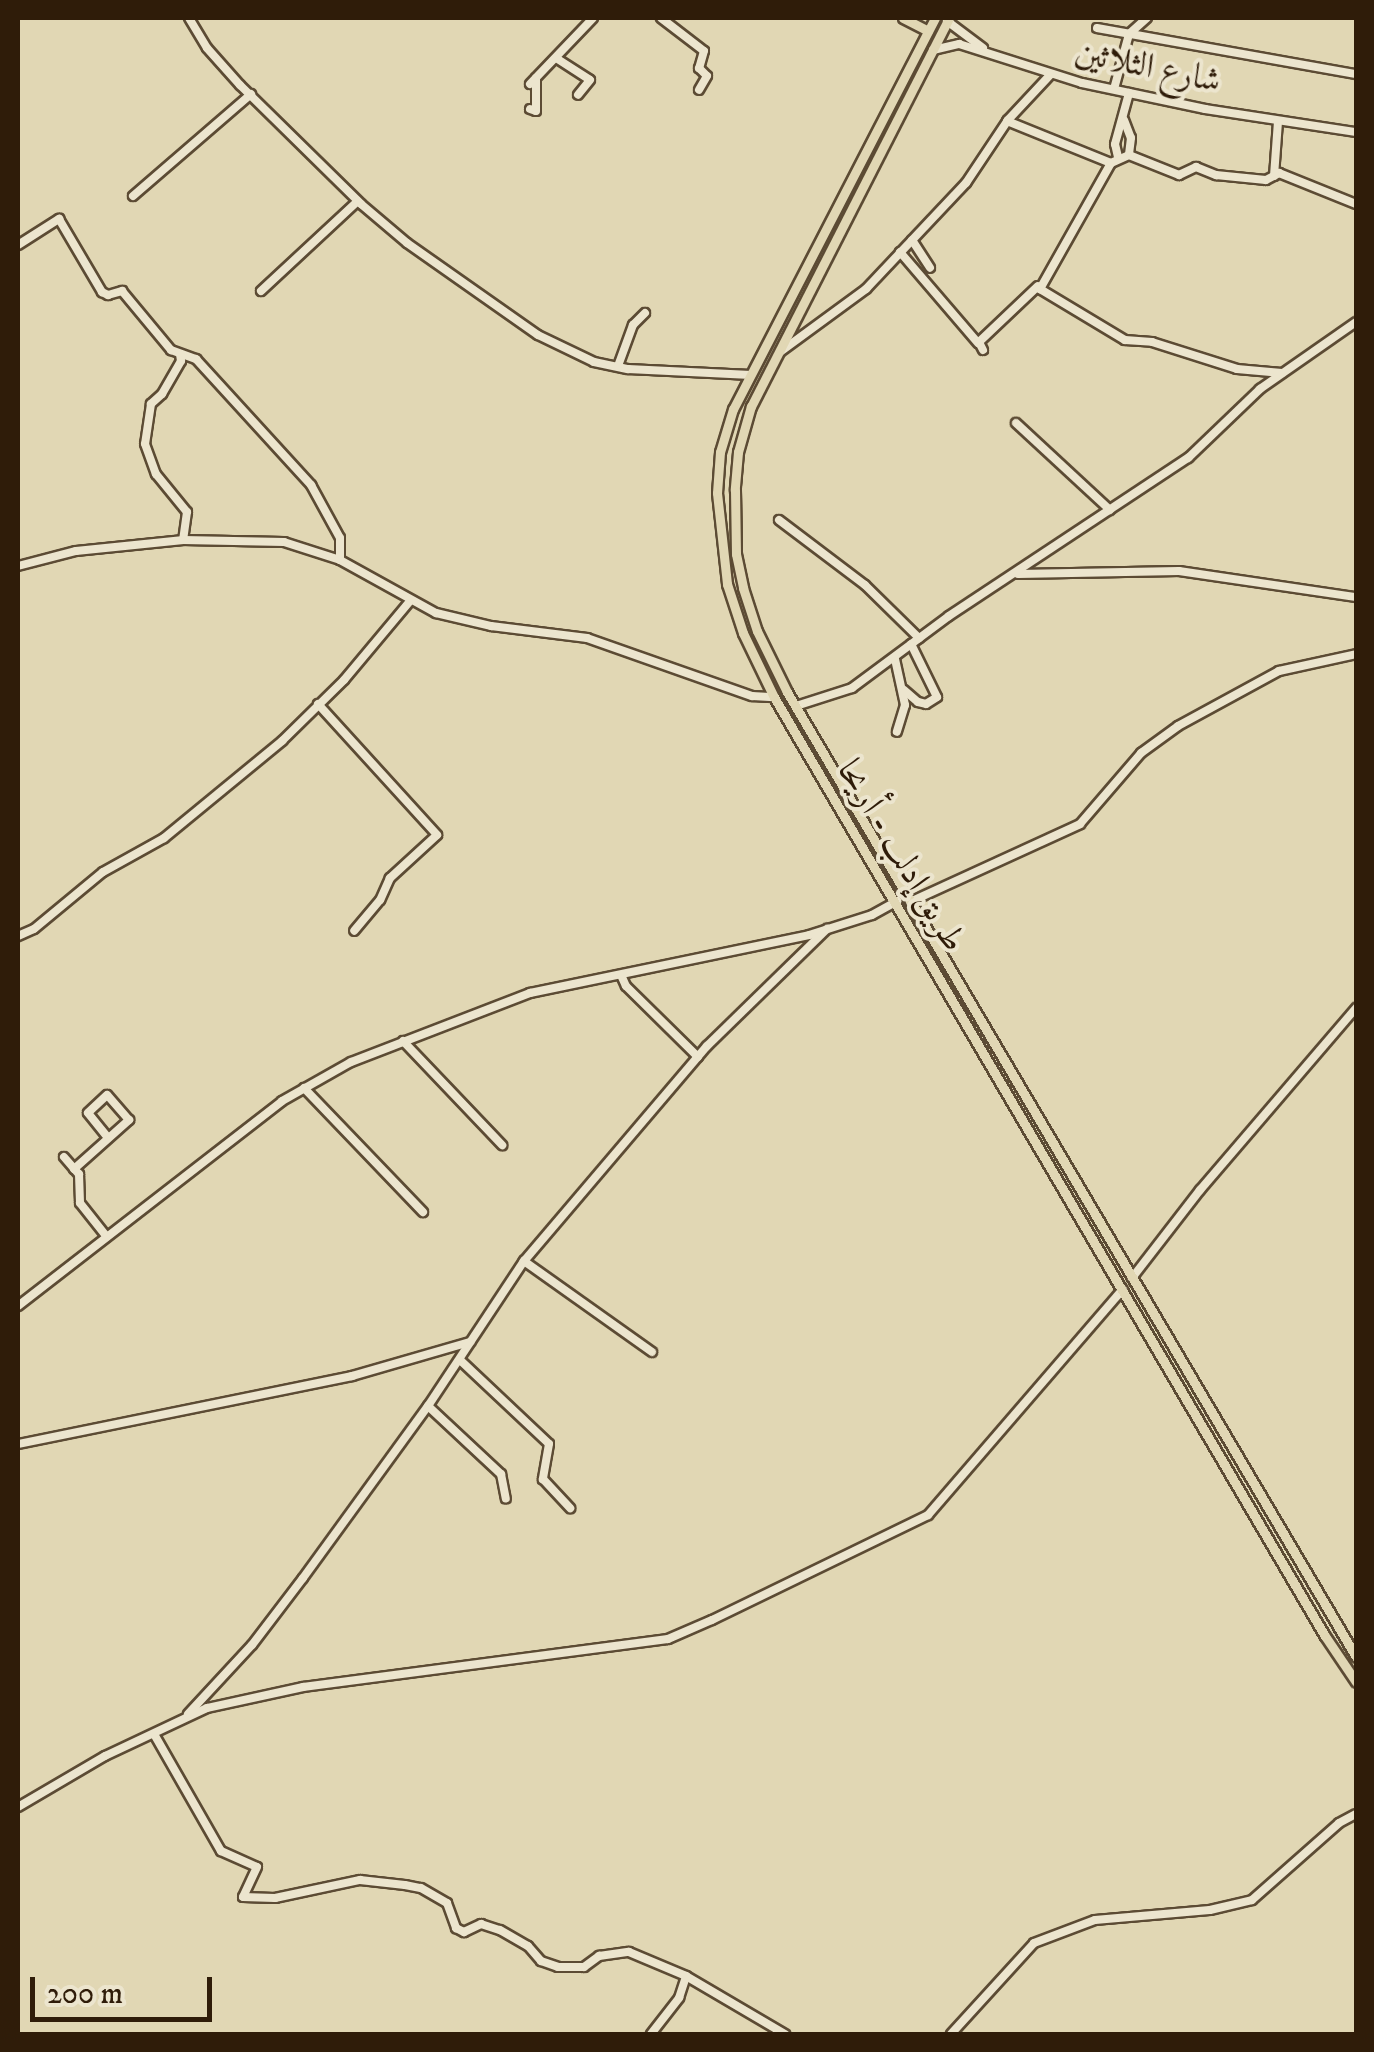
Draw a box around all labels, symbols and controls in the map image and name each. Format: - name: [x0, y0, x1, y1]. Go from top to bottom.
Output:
- street label: شارع الثلاثين: [1071, 31, 1225, 103]
- street label: طريق إدلب - أريحا: [827, 752, 975, 960]
- scale bar: [35, 1957, 218, 2019]
- text: 200 m: [47, 1976, 123, 2013]

